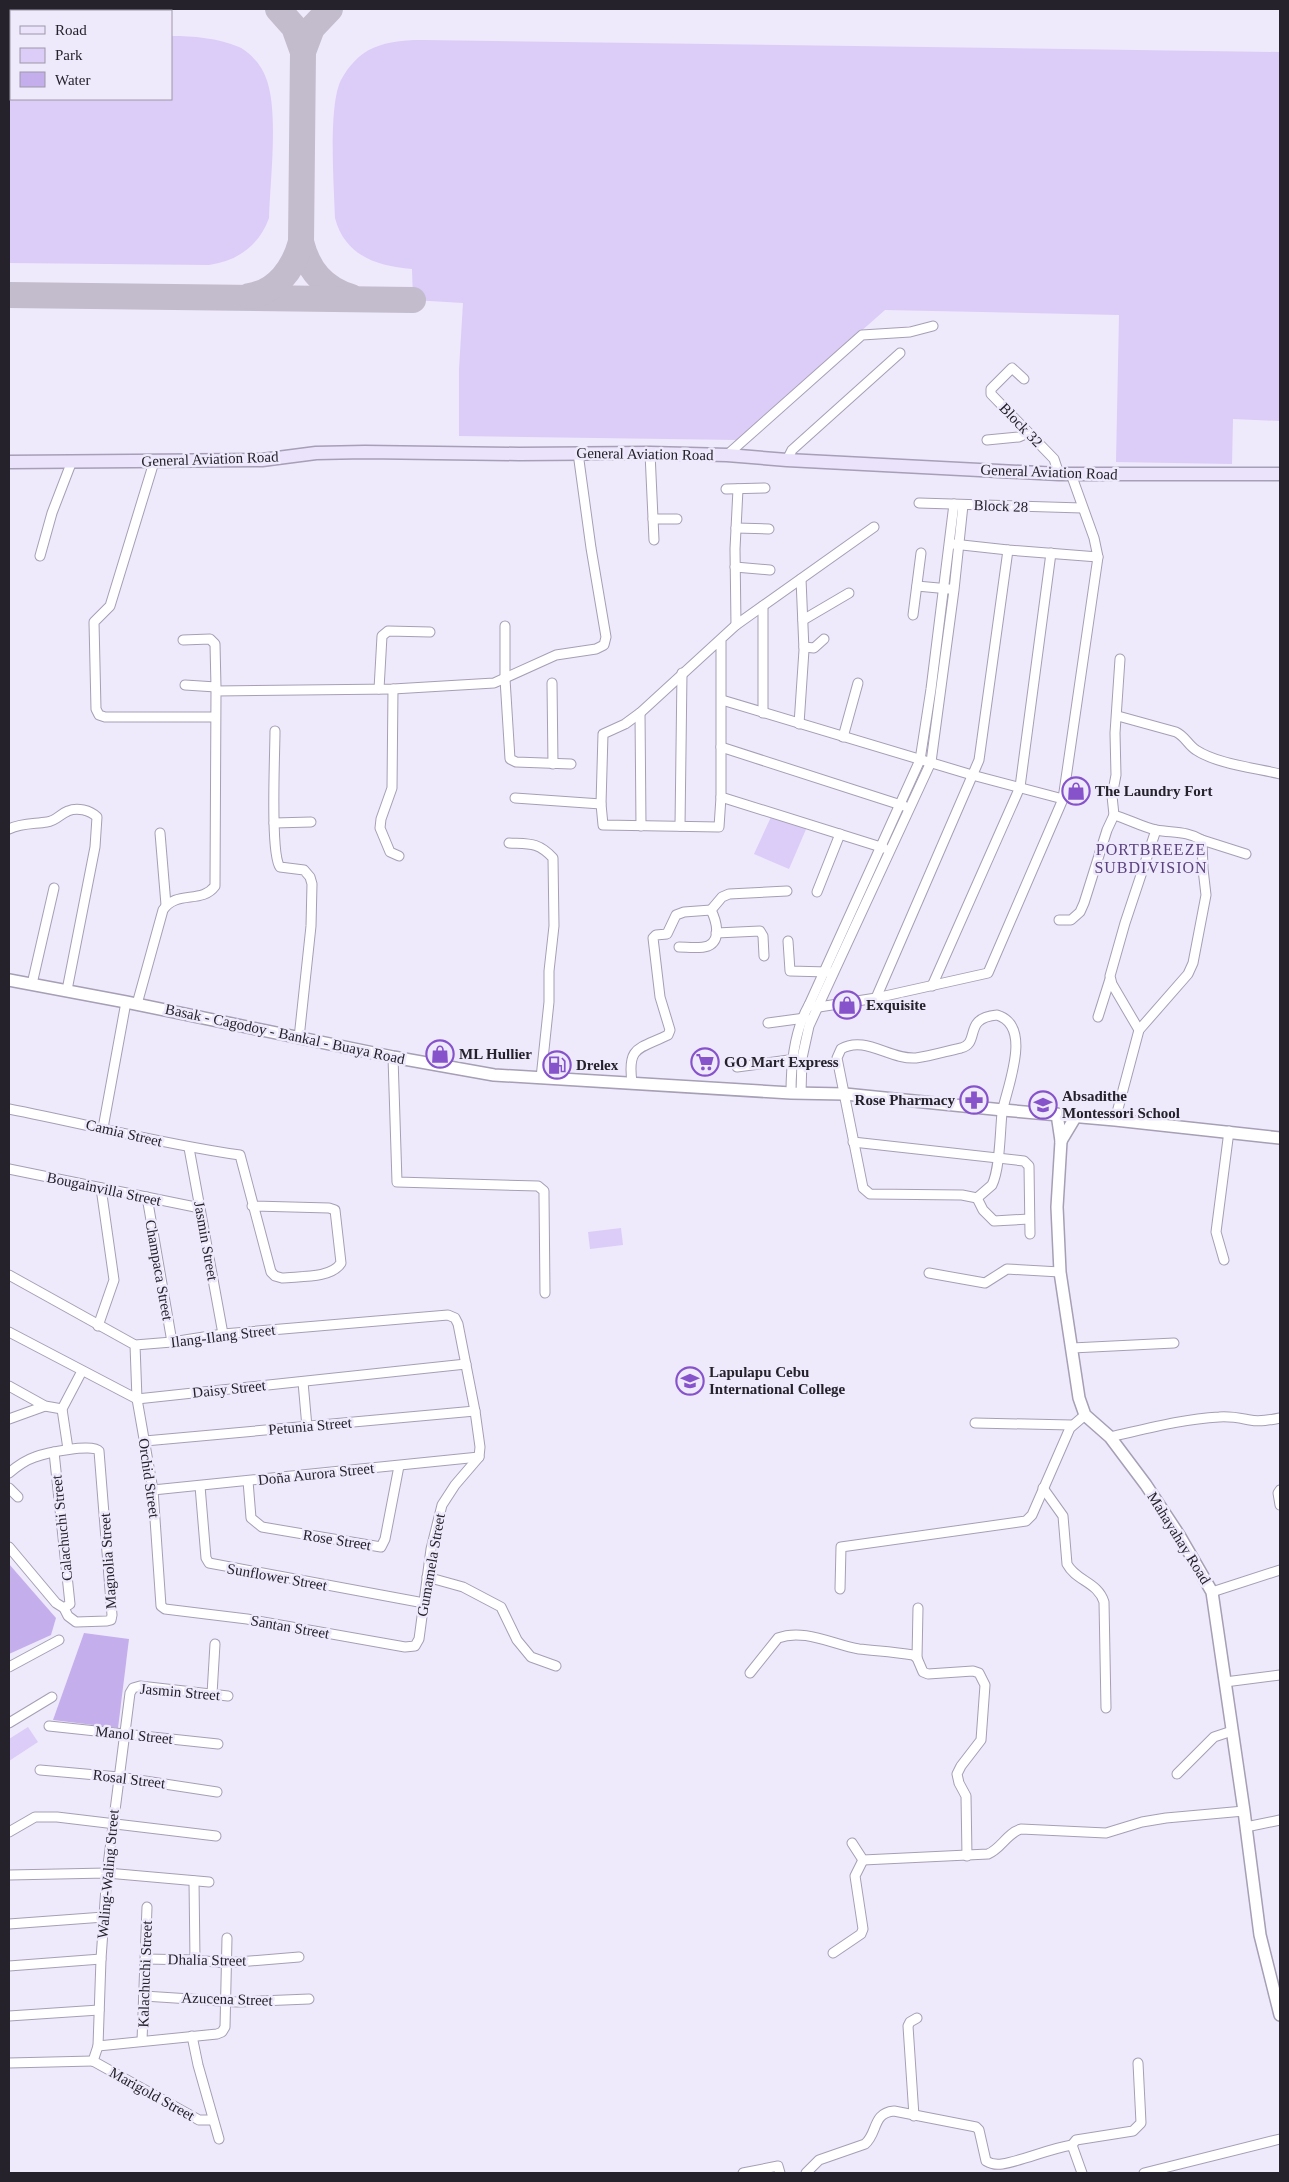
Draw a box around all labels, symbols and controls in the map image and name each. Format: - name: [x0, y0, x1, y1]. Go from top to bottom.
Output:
- legend: [10, 10, 172, 100]
- text: Road: [55, 22, 87, 38]
- text: Park: [55, 47, 83, 63]
- text: Water: [55, 72, 90, 88]
- street label: Block 32: [996, 400, 1046, 450]
- street label: General Aviation Road: [576, 445, 714, 463]
- street label: General Aviation Road: [141, 449, 279, 469]
- street label: General Aviation Road: [980, 462, 1118, 482]
- street label: Block 28: [973, 497, 1029, 515]
- shop icon: The Laundry Fort: [1061, 776, 1091, 806]
- place label: The Laundry Fort: [1095, 783, 1213, 799]
- district label: PORTBREEZE SUBDIVISION: [1094, 841, 1208, 876]
- shop icon: Exquisite: [832, 990, 862, 1020]
- place label: Exquisite: [866, 997, 926, 1013]
- street label: Basak - Cagodoy - Bankal - Buaya Road: [164, 1001, 407, 1067]
- shop icon: ML Hullier: [425, 1039, 455, 1069]
- place label: ML Hullier: [459, 1046, 532, 1062]
- supermarket icon: GO Mart Express: [690, 1047, 720, 1077]
- fuel station icon: Drelex: [542, 1050, 572, 1080]
- place label: GO Mart Express: [724, 1054, 839, 1070]
- place label: Drelex: [576, 1057, 619, 1073]
- pharmacy icon: Rose Pharmacy: [959, 1085, 989, 1115]
- place label: Absadithe Montessori School: [1062, 1088, 1180, 1121]
- school or university icon: Absadithe Montessori School: [1028, 1090, 1058, 1120]
- place label: Rose Pharmacy: [855, 1092, 955, 1108]
- street label: Camia Street: [84, 1116, 165, 1150]
- street label: Bougainvilla Street: [45, 1169, 163, 1209]
- street label: Jasmin Street: [191, 1200, 221, 1283]
- street label: Champaca Street: [142, 1218, 176, 1322]
- street label: Ilang-Ilang Street: [170, 1322, 277, 1350]
- place label: Lapulapu Cebu International College: [709, 1364, 846, 1397]
- school or university icon: Lapulapu Cebu International College: [675, 1366, 705, 1396]
- street label: Daisy Street: [191, 1377, 267, 1401]
- street label: Petunia Street: [268, 1414, 353, 1438]
- street label: Orchid Street: [135, 1437, 163, 1520]
- street label: Doña Aurora Street: [257, 1460, 376, 1488]
- street label: Calachuchi Street: [48, 1474, 76, 1582]
- street label: Mahayahay Road: [1144, 1489, 1214, 1587]
- street label: Gumamela Street: [414, 1511, 448, 1618]
- street label: Magnolia Street: [97, 1512, 119, 1610]
- street label: Rose Street: [302, 1527, 373, 1553]
- street label: Sunflower Street: [226, 1560, 329, 1594]
- street label: Santan Street: [249, 1612, 331, 1642]
- street label: Jasmin Street: [139, 1681, 222, 1704]
- street label: Manol Street: [94, 1723, 174, 1747]
- street label: Rosal Street: [92, 1767, 167, 1791]
- street label: Waling-Waling Street: [94, 1808, 122, 1939]
- street label: Kalachuchi Street: [135, 1919, 155, 2028]
- street label: Dhalia Street: [167, 1951, 247, 1969]
- street label: Azucena Street: [181, 1989, 274, 2009]
- street label: Marigold Street: [107, 2064, 198, 2124]

